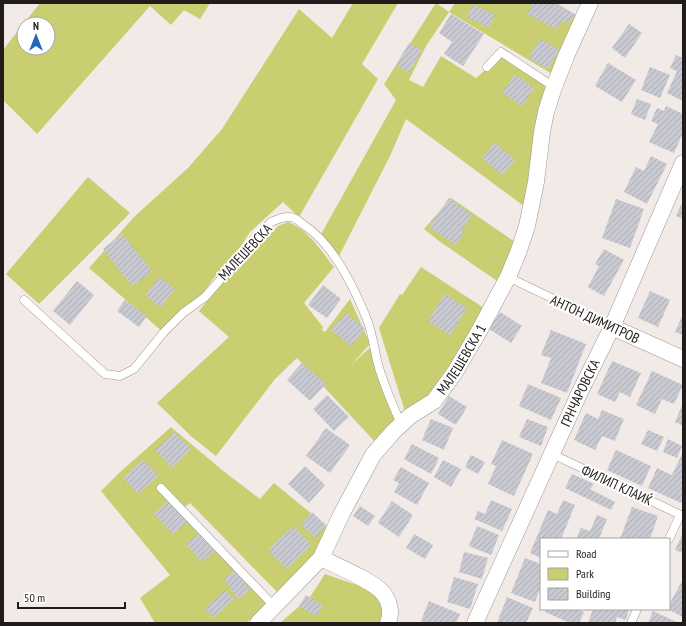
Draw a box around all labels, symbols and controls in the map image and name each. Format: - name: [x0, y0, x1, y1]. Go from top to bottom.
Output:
- north arrow: [16, 16, 56, 56]
- text: N: [33, 19, 39, 33]
- street label: МАЛЕШЕВСКА: [214, 220, 276, 284]
- street label: АНТОН ДИМИТРОВ: [548, 291, 642, 347]
- street label: МАЛЕШЕВСКА 1: [433, 321, 490, 398]
- street label: ГРНЧАРОВСКА: [556, 356, 604, 429]
- street label: ФИЛИП КЛАИЌ: [579, 461, 656, 509]
- legend: [540, 538, 670, 610]
- text: Road: [576, 546, 596, 561]
- text: Park: [576, 566, 594, 581]
- scale bar: [18, 584, 125, 610]
- text: Building: [576, 586, 611, 601]
- text: 50 m: [24, 590, 45, 605]

